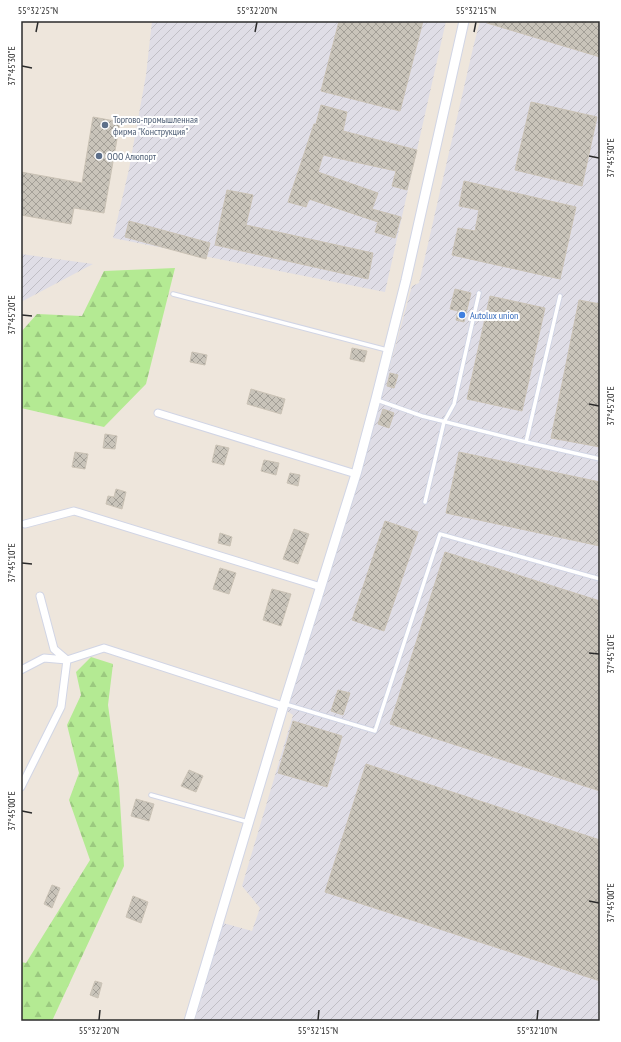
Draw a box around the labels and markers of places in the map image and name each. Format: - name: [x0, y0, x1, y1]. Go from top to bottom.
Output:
- place label: Торгово-промышленная фирма "Конструкция": [113, 113, 198, 138]
- marker: Торгово-промышленная фирма "Конструкция": [100, 120, 110, 130]
- place label: ООО Алюпорт: [107, 150, 157, 163]
- marker: ООО Алюпорт: [94, 151, 104, 161]
- place label: Autolux union: [470, 309, 518, 322]
- marker: Autolux union: [457, 310, 467, 320]

